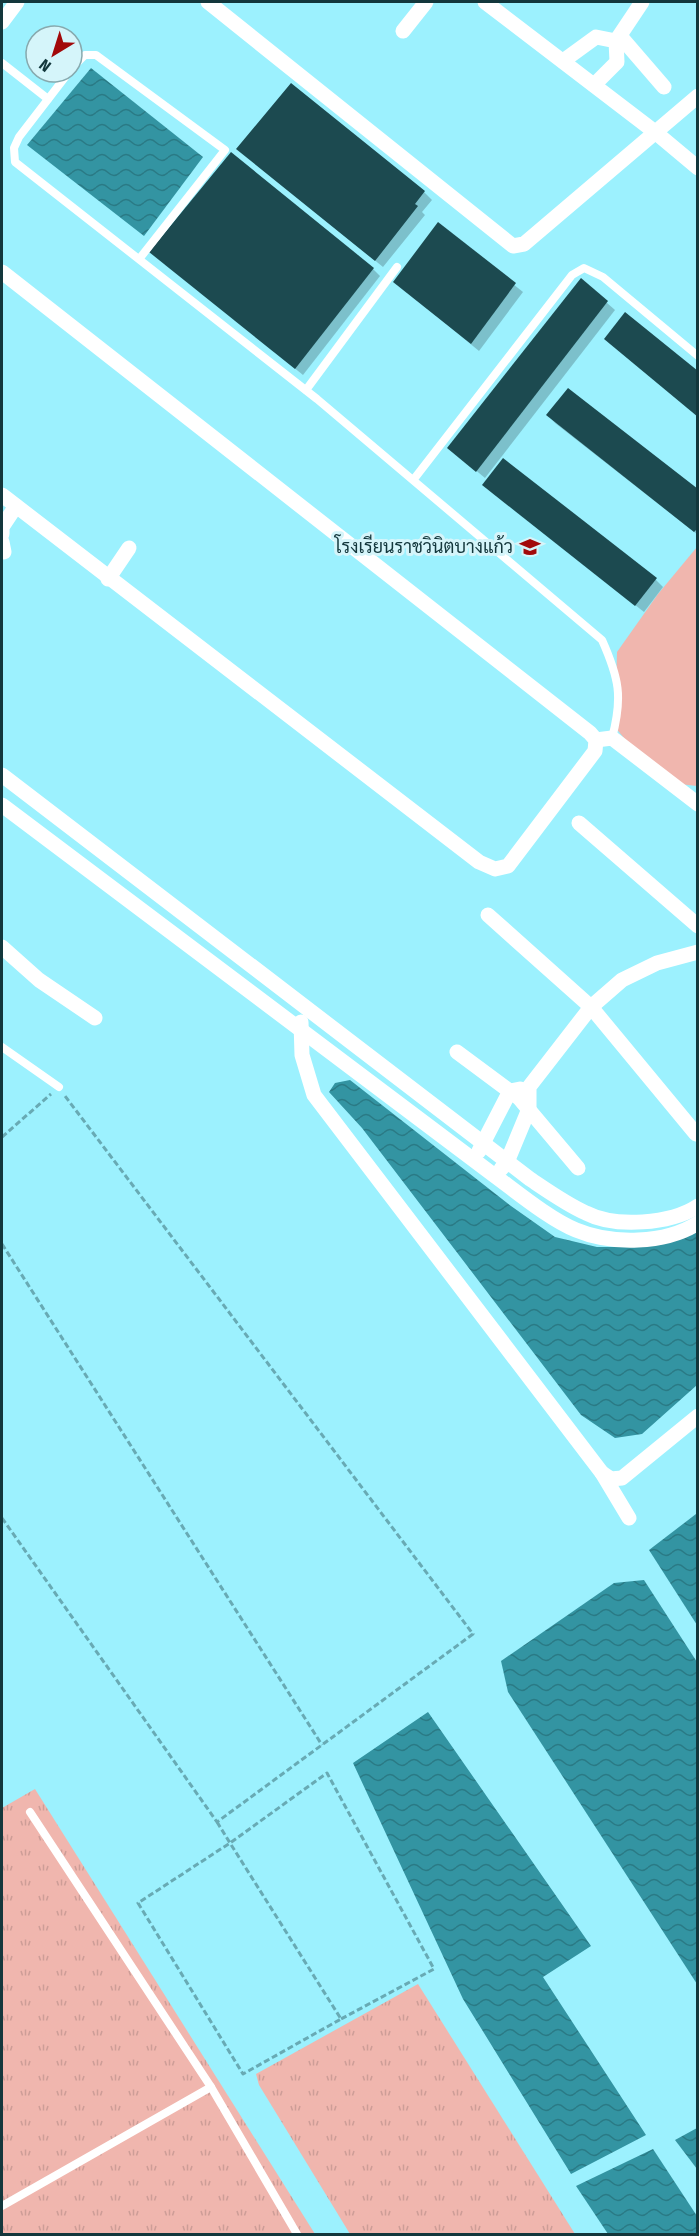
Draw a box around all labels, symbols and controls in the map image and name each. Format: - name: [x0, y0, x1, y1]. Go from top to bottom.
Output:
- north arrow: [24, 24, 84, 84]
- text: N: [35, 55, 55, 76]
- place label: โรงเรียนราชวินิตบางแก้ว: [334, 534, 513, 558]
- school or university icon: โรงเรียนราชวินิตบางแก้ว: [518, 535, 542, 559]

